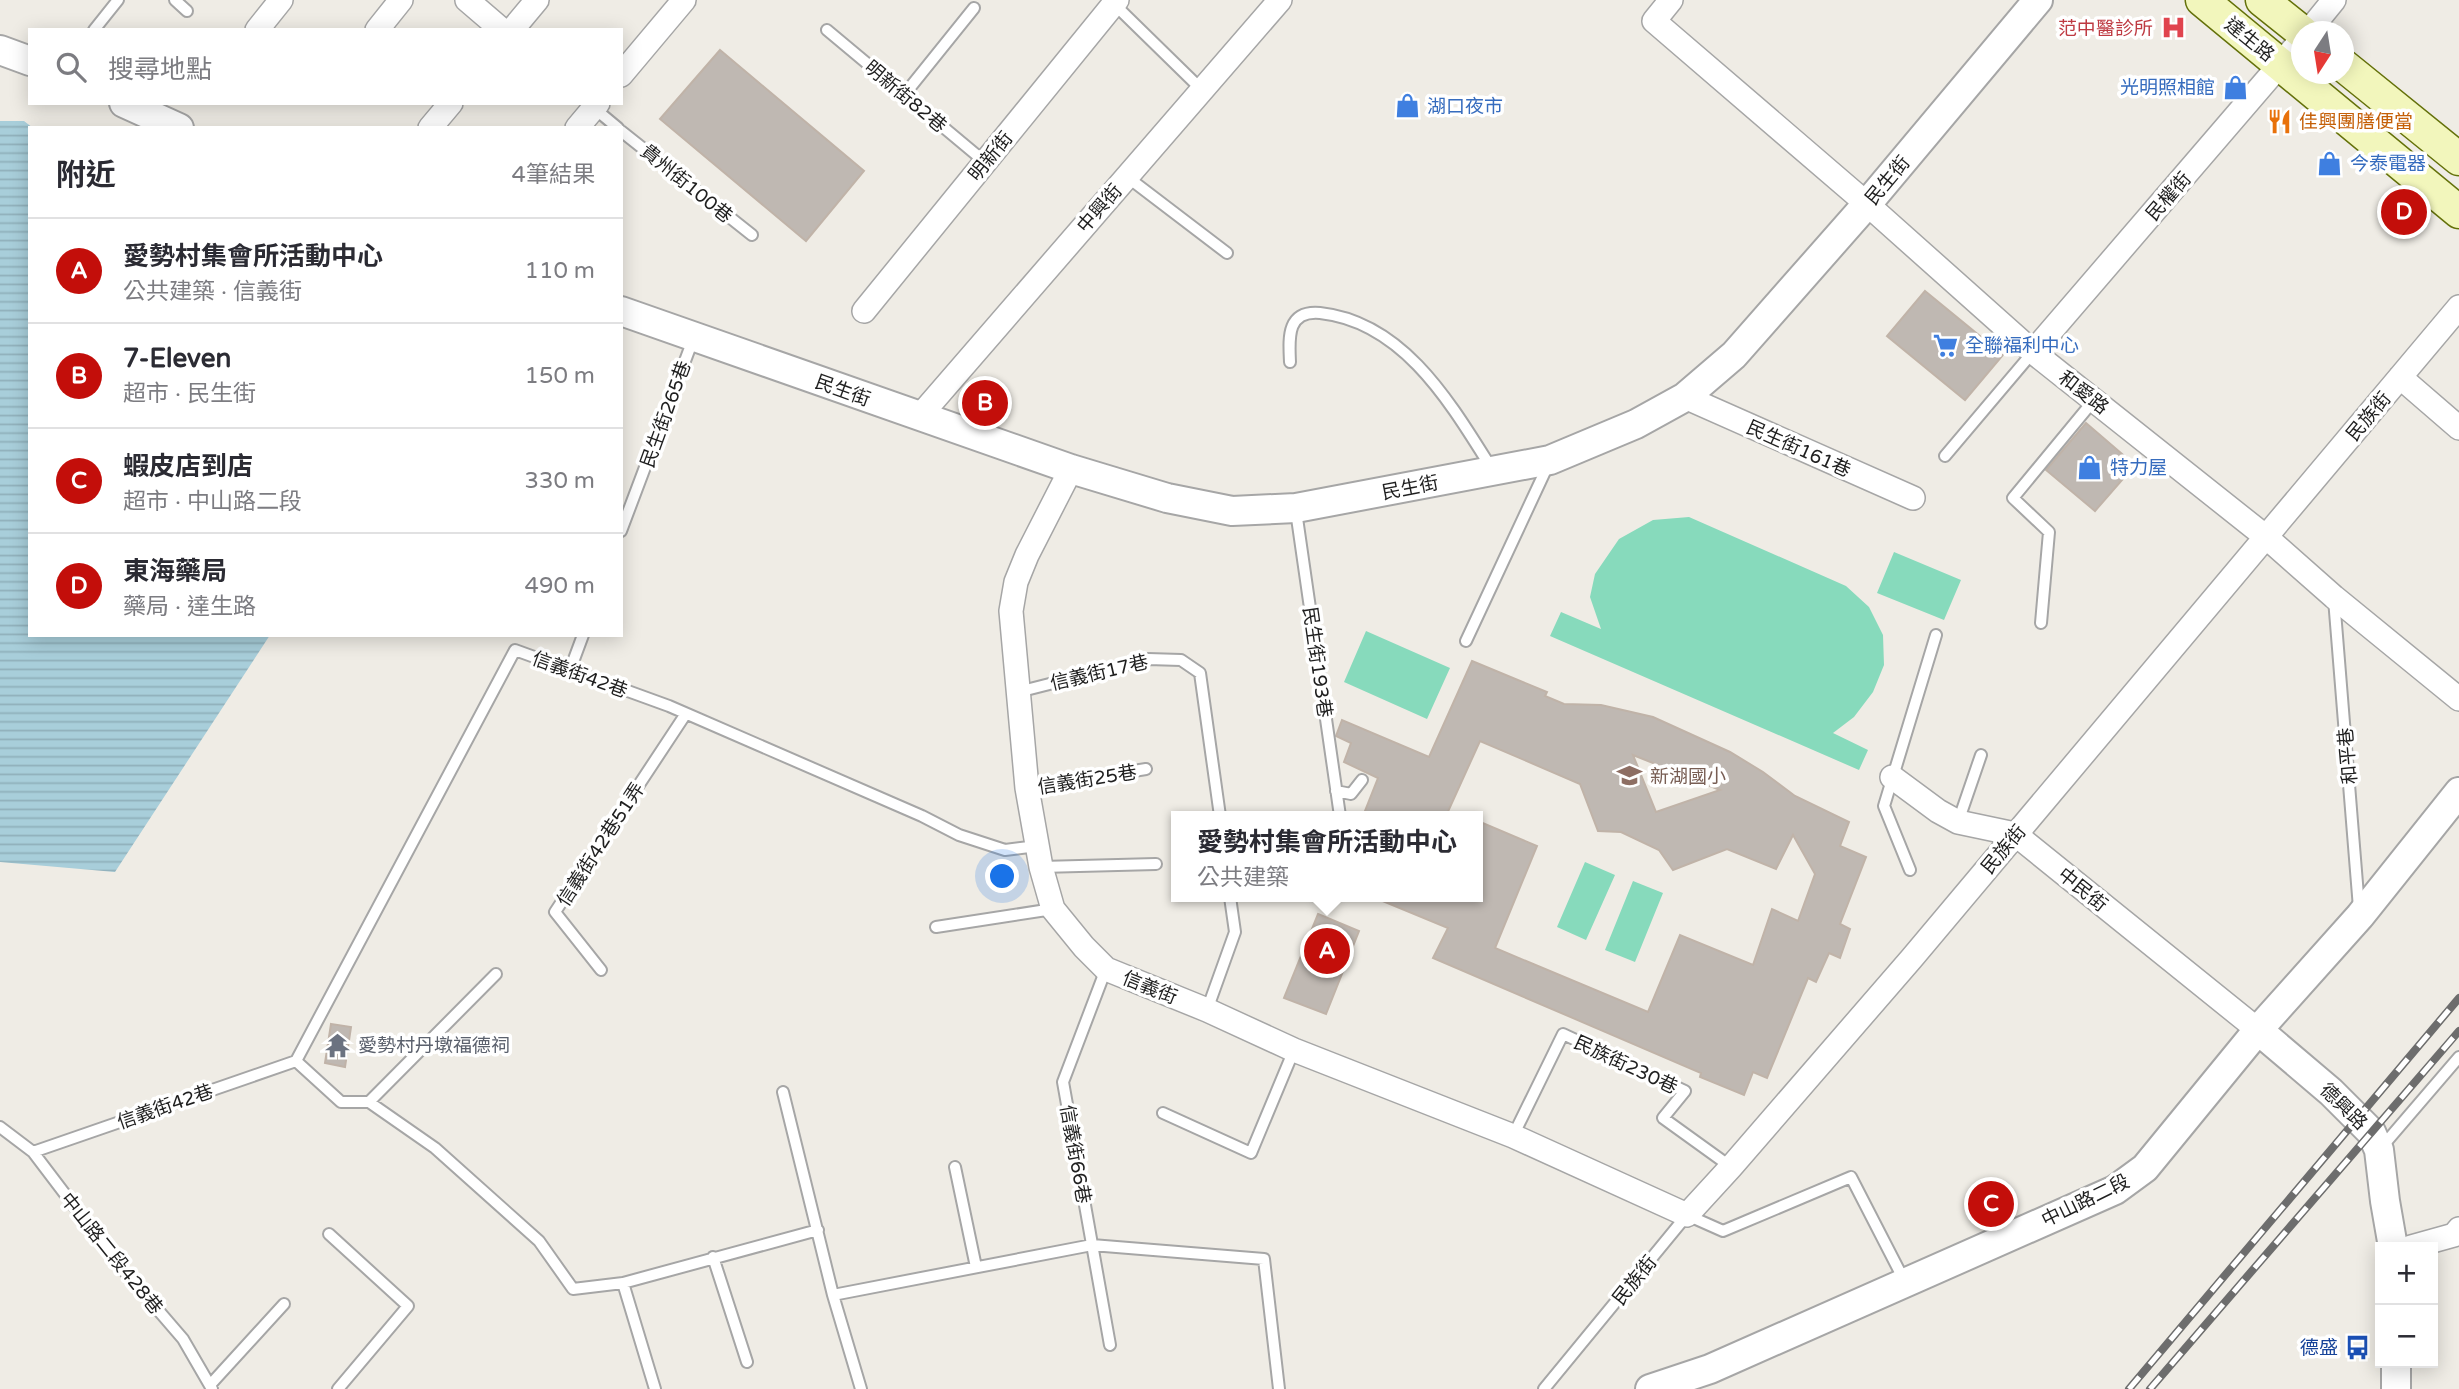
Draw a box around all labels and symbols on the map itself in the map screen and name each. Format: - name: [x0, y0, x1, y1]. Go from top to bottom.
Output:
- street label: 達生路: [2220, 13, 2278, 66]
- hospital icon: 范中醫診所: [2159, 14, 2187, 42]
- place label: 范中醫診所: [2058, 18, 2153, 40]
- north arrow: [2291, 21, 2354, 84]
- street label: 明新街82巷: [860, 56, 951, 137]
- shop icon: 光明照相館: [2221, 73, 2249, 101]
- place label: 光明照相館: [2120, 77, 2215, 99]
- shop icon: 湖口夜市: [1393, 92, 1421, 120]
- place label: 湖口夜市: [1427, 96, 1503, 118]
- restaurant icon: 佳興團膳便當: [2265, 107, 2293, 135]
- place label: 佳興團膳便當: [2299, 111, 2413, 133]
- street label: 明新街: [964, 128, 1017, 186]
- street label: 貴州街100巷: [636, 140, 737, 228]
- shop icon: 今泰電器: [2316, 149, 2344, 177]
- street label: 民生街: [1861, 152, 1915, 210]
- place label: 今泰電器: [2350, 153, 2426, 175]
- street label: 民權街: [2142, 168, 2196, 225]
- street label: 中興街: [1073, 180, 1127, 237]
- pin: D: [2381, 186, 2427, 238]
- supermarket icon: 全聯福利中心: [1931, 331, 1959, 359]
- place label: 全聯福利中心: [1965, 335, 2079, 357]
- street label: 民生街265巷: [636, 358, 695, 471]
- street label: 和愛路: [2054, 367, 2113, 419]
- street label: 民生街: [812, 371, 873, 411]
- pin: B: [962, 377, 1008, 429]
- street label: 民族街: [2342, 388, 2396, 446]
- street label: 民生街161巷: [1743, 416, 1854, 482]
- shop icon: 特力屋: [2076, 453, 2104, 481]
- place label: 特力屋: [2110, 457, 2167, 479]
- street label: 民生街: [1380, 472, 1440, 504]
- street label: 民生街193巷: [1298, 605, 1336, 719]
- street label: 信義街42巷: [529, 648, 630, 702]
- street label: 信義街17巷: [1048, 651, 1150, 695]
- street label: 和平巷: [2335, 727, 2361, 785]
- street label: 信義街25巷: [1036, 761, 1138, 799]
- school or university icon: 新湖國小: [1616, 762, 1644, 790]
- place label: 新湖國小: [1650, 766, 1726, 788]
- street label: 信義街42巷51弄: [553, 779, 649, 910]
- street label: 民族街: [1977, 821, 2031, 879]
- your location: [985, 859, 1019, 893]
- street label: 中民街: [2053, 863, 2111, 916]
- pin: A: [1304, 925, 1350, 977]
- street label: 信義街: [1119, 967, 1180, 1009]
- temple icon: 愛勢村丹墩福德祠: [324, 1031, 352, 1059]
- street label: 民族街230巷: [1570, 1031, 1681, 1098]
- place label: 愛勢村丹墩福德祠: [358, 1035, 510, 1057]
- street label: 德興路: [2315, 1079, 2371, 1134]
- street label: 信義街42巷: [115, 1080, 216, 1134]
- street label: 信義街66巷: [1056, 1103, 1095, 1205]
- street label: 中山路二段: [2038, 1170, 2133, 1232]
- pin: C: [1968, 1178, 2014, 1230]
- street label: 中山路二段428巷: [56, 1188, 167, 1319]
- street label: 民族街: [1608, 1252, 1661, 1310]
- bus stop icon: 德盛: [2344, 1333, 2372, 1361]
- place label: 德盛: [2300, 1337, 2338, 1359]

